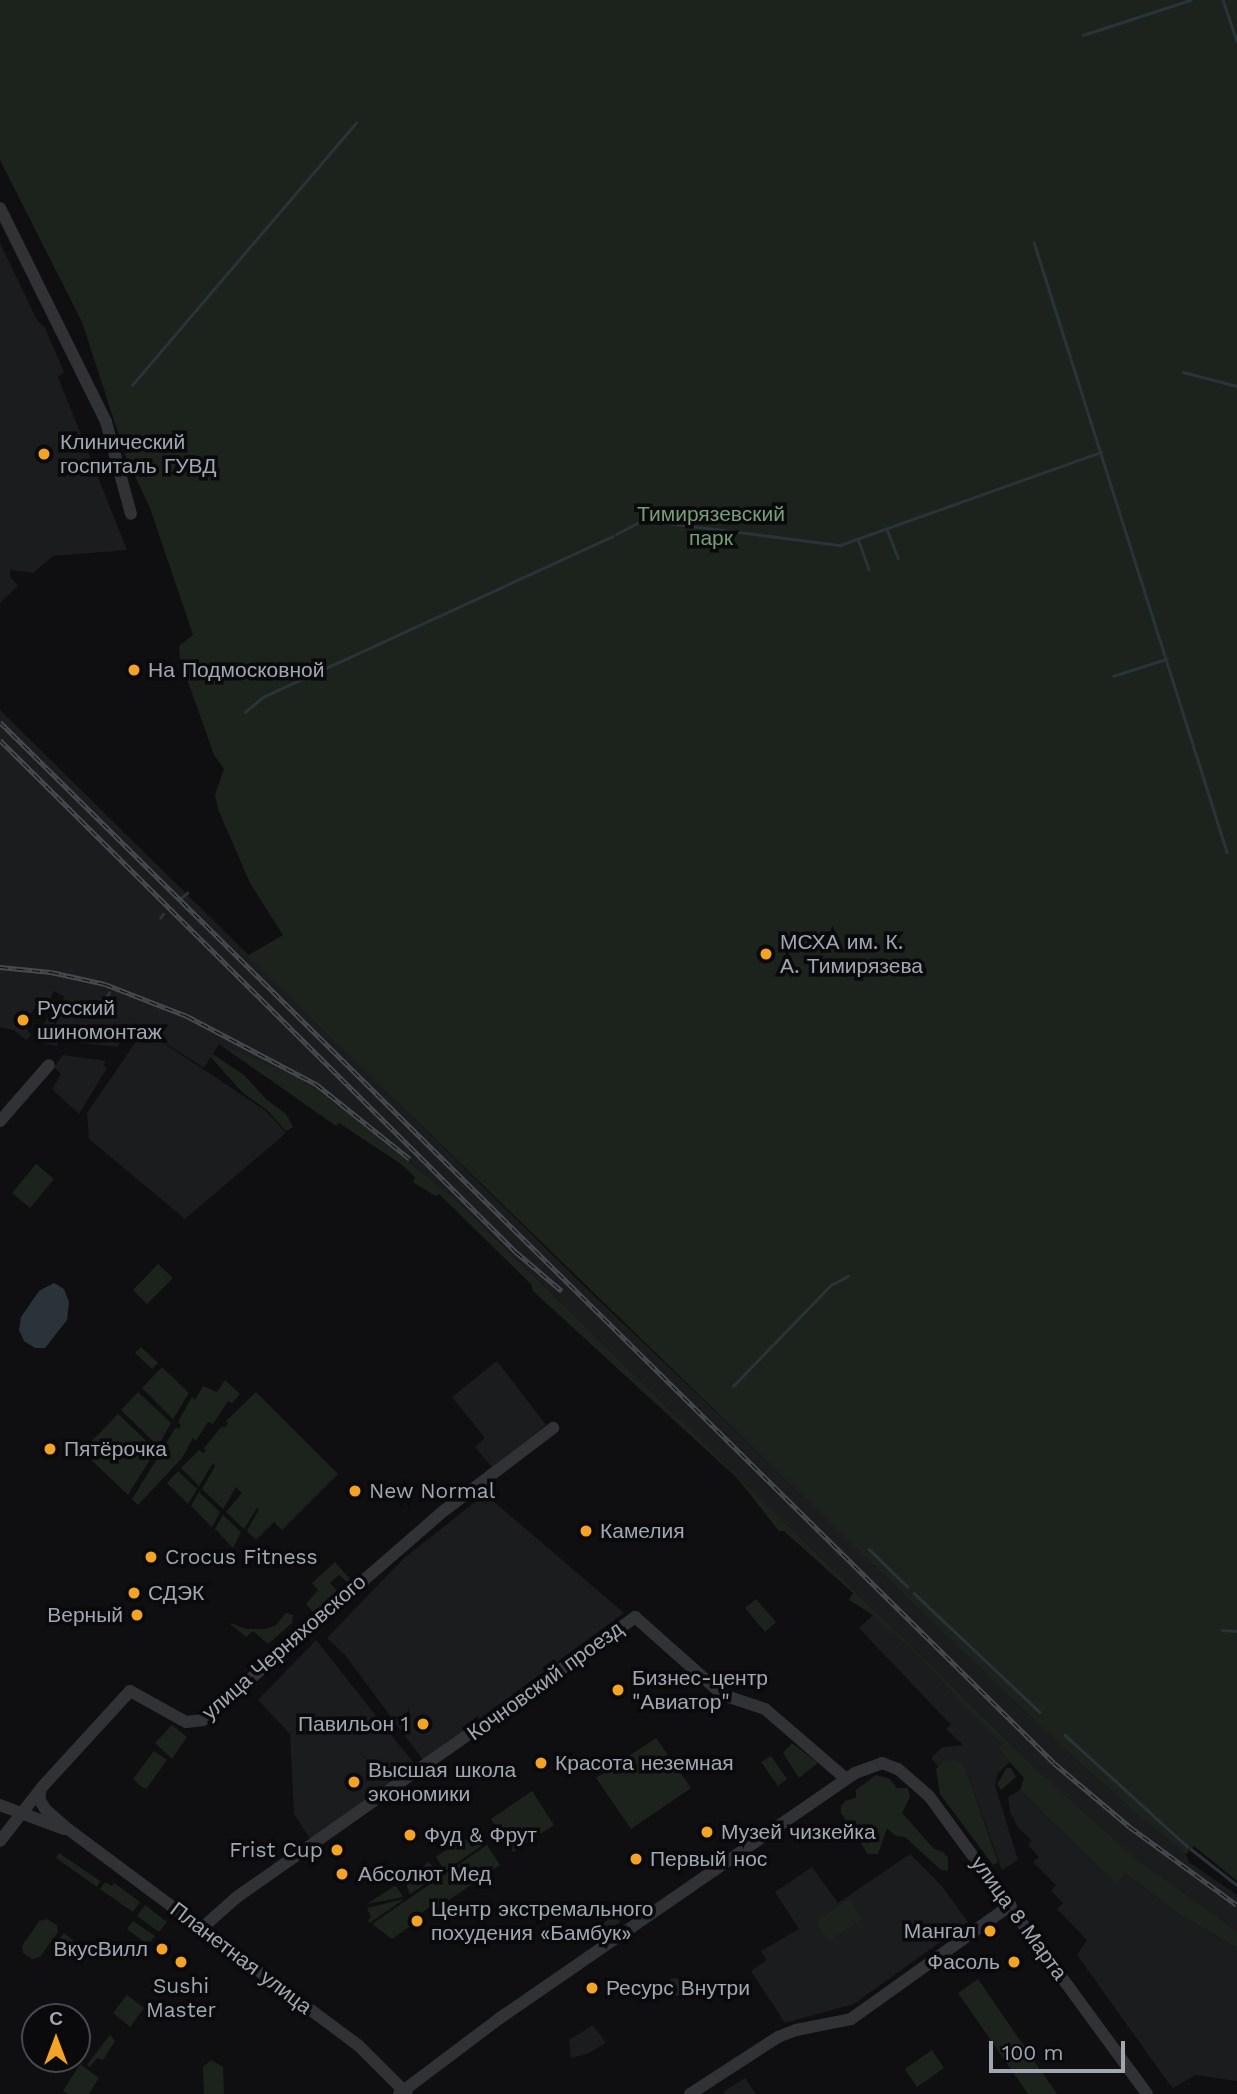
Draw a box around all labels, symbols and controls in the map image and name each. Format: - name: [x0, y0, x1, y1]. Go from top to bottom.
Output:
- place label: Клинический госпиталь ГУВД: [60, 429, 216, 479]
- marker: Клинический госпиталь ГУВД: [34, 444, 54, 464]
- park label: Тимирязевский парк: [637, 501, 785, 551]
- place label: На Подмосковной: [148, 657, 324, 683]
- marker: На Подмосковной: [126, 662, 142, 678]
- place label: МСХА им. К. А. Тимирязева: [780, 929, 923, 979]
- marker: МСХА им. К. А. Тимирязева: [758, 946, 774, 962]
- place label: Русский шиномонтаж: [37, 995, 162, 1045]
- marker: Русский шиномонтаж: [15, 1012, 31, 1028]
- place label: Пятёрочка: [64, 1436, 167, 1462]
- marker: Пятёрочка: [42, 1441, 58, 1457]
- place label: New Normal: [369, 1478, 496, 1504]
- marker: New Normal: [347, 1483, 363, 1499]
- place label: Камелия: [600, 1518, 685, 1544]
- marker: Камелия: [578, 1523, 594, 1539]
- place label: Crocus Fitness: [165, 1544, 318, 1570]
- marker: Crocus Fitness: [143, 1549, 159, 1565]
- street label: улица Черняховского: [197, 1569, 371, 1725]
- place label: СДЭК: [148, 1580, 204, 1606]
- marker: СДЭК: [126, 1585, 142, 1601]
- place label: Верный: [47, 1602, 123, 1628]
- marker: Верный: [129, 1607, 145, 1623]
- street label: Кочновский проезд: [462, 1616, 628, 1746]
- place label: Бизнес-центр "Авиатор": [632, 1665, 768, 1715]
- marker: Бизнес-центр "Авиатор": [610, 1682, 626, 1698]
- place label: Павильон 1: [298, 1711, 409, 1737]
- marker: Павильон 1: [415, 1716, 431, 1732]
- place label: Красота неземная: [555, 1750, 734, 1776]
- marker: Красота неземная: [533, 1755, 549, 1771]
- place label: Высшая школа экономики: [368, 1757, 516, 1807]
- marker: Высшая школа экономики: [346, 1774, 362, 1790]
- place label: Музей чизкейка: [721, 1819, 876, 1845]
- place label: Фуд & Фрут: [424, 1822, 537, 1848]
- marker: Музей чизкейка: [699, 1824, 715, 1840]
- marker: Фуд & Фрут: [402, 1827, 418, 1843]
- place label: Frist Cup: [229, 1837, 323, 1863]
- marker: Frist Cup: [329, 1842, 345, 1858]
- place label: Первый нос: [650, 1846, 767, 1872]
- marker: Первый нос: [628, 1851, 644, 1867]
- street label: улица 8 Марта: [966, 1851, 1072, 1985]
- place label: Абсолют Мед: [358, 1861, 491, 1887]
- marker: Абсолют Мед: [332, 1864, 352, 1884]
- place label: Центр экстремального похудения «Бамбук»: [431, 1896, 653, 1946]
- street label: Планетная улица: [165, 1897, 317, 2019]
- marker: Центр экстремального похудения «Бамбук»: [409, 1913, 425, 1929]
- place label: Мангал: [904, 1918, 976, 1944]
- marker: Мангал: [982, 1923, 998, 1939]
- place label: ВкусВилл: [54, 1936, 148, 1962]
- marker: ВкусВилл: [154, 1941, 170, 1957]
- place label: Фасоль: [927, 1949, 1000, 1975]
- marker: Sushi Master: [173, 1954, 189, 1970]
- marker: Фасоль: [1006, 1954, 1022, 1970]
- place label: Sushi Master: [146, 1973, 216, 2023]
- place label: Ресурс Внутри: [606, 1975, 750, 2001]
- marker: Ресурс Внутри: [584, 1980, 600, 1996]
- north arrow: [21, 2003, 91, 2073]
- text: С: [49, 2007, 63, 2030]
- scale bar: [992, 2028, 1128, 2072]
- text: 100 m: [1002, 2040, 1064, 2065]

